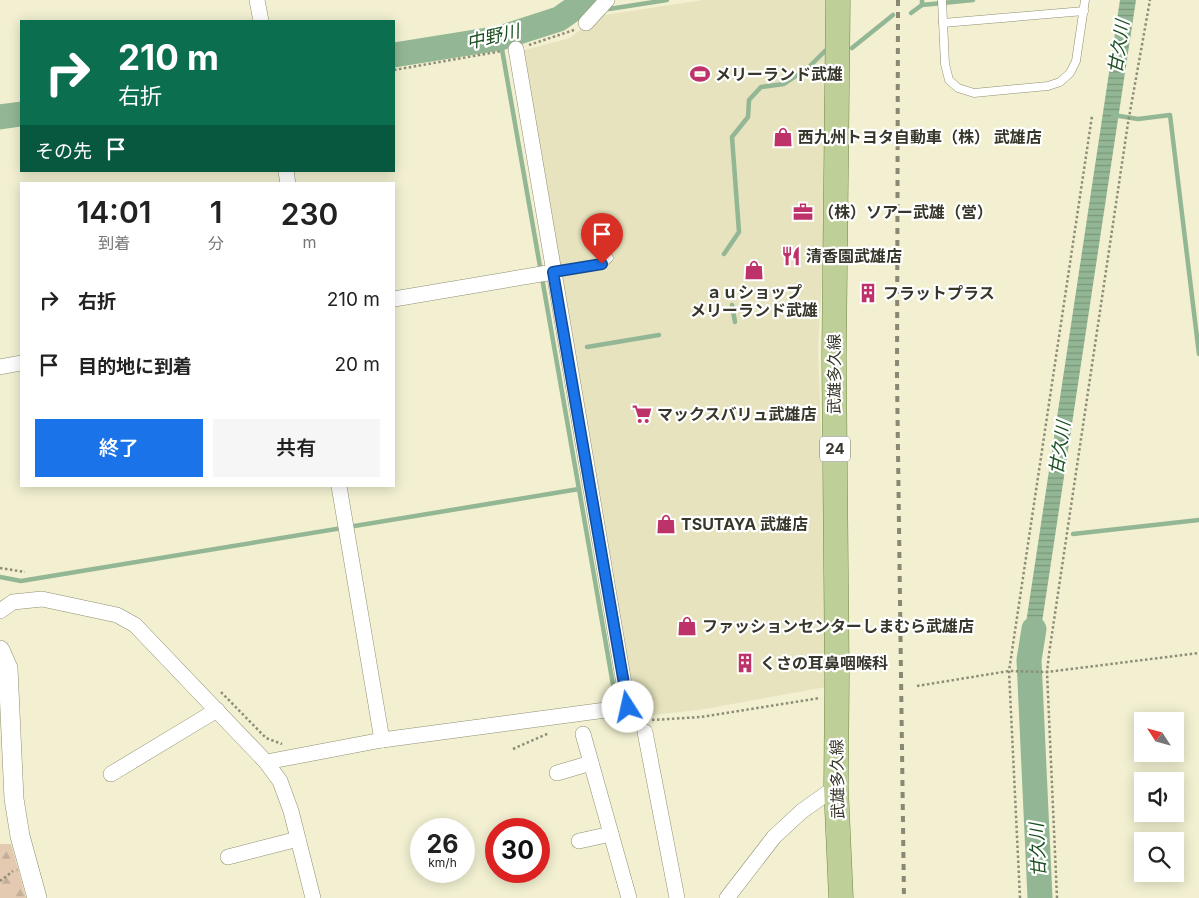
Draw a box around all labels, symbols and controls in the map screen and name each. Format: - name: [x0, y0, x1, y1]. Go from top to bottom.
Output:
- water label: 甘久川: [1104, 17, 1133, 75]
- water label: 中野川: [464, 20, 524, 53]
- text: 210 m: [118, 36, 219, 78]
- icon: right: [35, 40, 100, 105]
- sports icon: メリーランド武雄: [689, 63, 711, 85]
- place label: メリーランド武雄: [715, 64, 843, 84]
- text: 右折: [118, 83, 162, 109]
- shop icon: 西九州トヨタ自動車（株） 武雄店: [772, 126, 794, 148]
- place label: 西九州トヨタ自動車（株） 武雄店: [798, 127, 1042, 147]
- icon: arrive: [102, 135, 130, 163]
- text: その先: [35, 140, 92, 163]
- text: 14:01: [77, 194, 151, 230]
- text: 1: [210, 194, 222, 230]
- text: 230: [281, 196, 338, 232]
- office icon: （株）ソアー武雄（営）: [792, 201, 814, 223]
- place label: （株）ソアー武雄（営）: [818, 202, 993, 222]
- pin: [581, 213, 623, 264]
- icon: arrive: [588, 220, 616, 248]
- text: m: [303, 232, 317, 252]
- text: 到着: [98, 233, 130, 253]
- text: 分: [208, 233, 224, 253]
- restaurant icon: 清香園武雄店: [780, 245, 802, 267]
- place label: 清香園武雄店: [806, 246, 902, 266]
- shop icon: ａｕショップ メリーランド武雄: [743, 259, 765, 281]
- place label: ａｕショップ メリーランド武雄: [690, 282, 818, 320]
- building icon: フラットプラス: [857, 282, 879, 304]
- place label: フラットプラス: [883, 283, 995, 303]
- icon: right: [35, 286, 63, 314]
- text: 210 m: [327, 288, 380, 311]
- text: 右折: [78, 290, 116, 313]
- street label: 武雄多久線: [824, 334, 844, 414]
- icon: arrive: [35, 351, 63, 379]
- text: 20 m: [334, 353, 380, 376]
- text: 目的地に到着: [78, 355, 192, 378]
- supermarket icon: マックスバリュ武雄店: [631, 403, 653, 425]
- place label: マックスバリュ武雄店: [657, 404, 817, 424]
- water label: 甘久川: [1045, 418, 1074, 476]
- button: 終了: [35, 419, 203, 477]
- button: 共有: [213, 419, 380, 477]
- road number: 24: [820, 436, 850, 462]
- shop icon: TSUTAYA 武雄店: [655, 513, 677, 535]
- place label: TSUTAYA 武雄店: [681, 514, 808, 534]
- shop icon: ファッションセンターしまむら武雄店: [676, 615, 698, 637]
- place label: ファッションセンターしまむら武雄店: [702, 616, 974, 636]
- building icon: くさの耳鼻咽喉科: [734, 652, 756, 674]
- place label: くさの耳鼻咽喉科: [760, 653, 888, 673]
- position arrow: [601, 680, 653, 732]
- north arrow: [1134, 712, 1184, 762]
- map controls: [1134, 712, 1184, 882]
- street label: 武雄多久線: [826, 739, 848, 819]
- button: sound: [1134, 772, 1184, 822]
- speed limit sign: 30: [485, 818, 550, 883]
- water label: 甘久川: [1025, 821, 1049, 878]
- text: 26: [427, 829, 458, 859]
- button: search: [1134, 832, 1184, 882]
- text: km/h: [428, 855, 457, 870]

